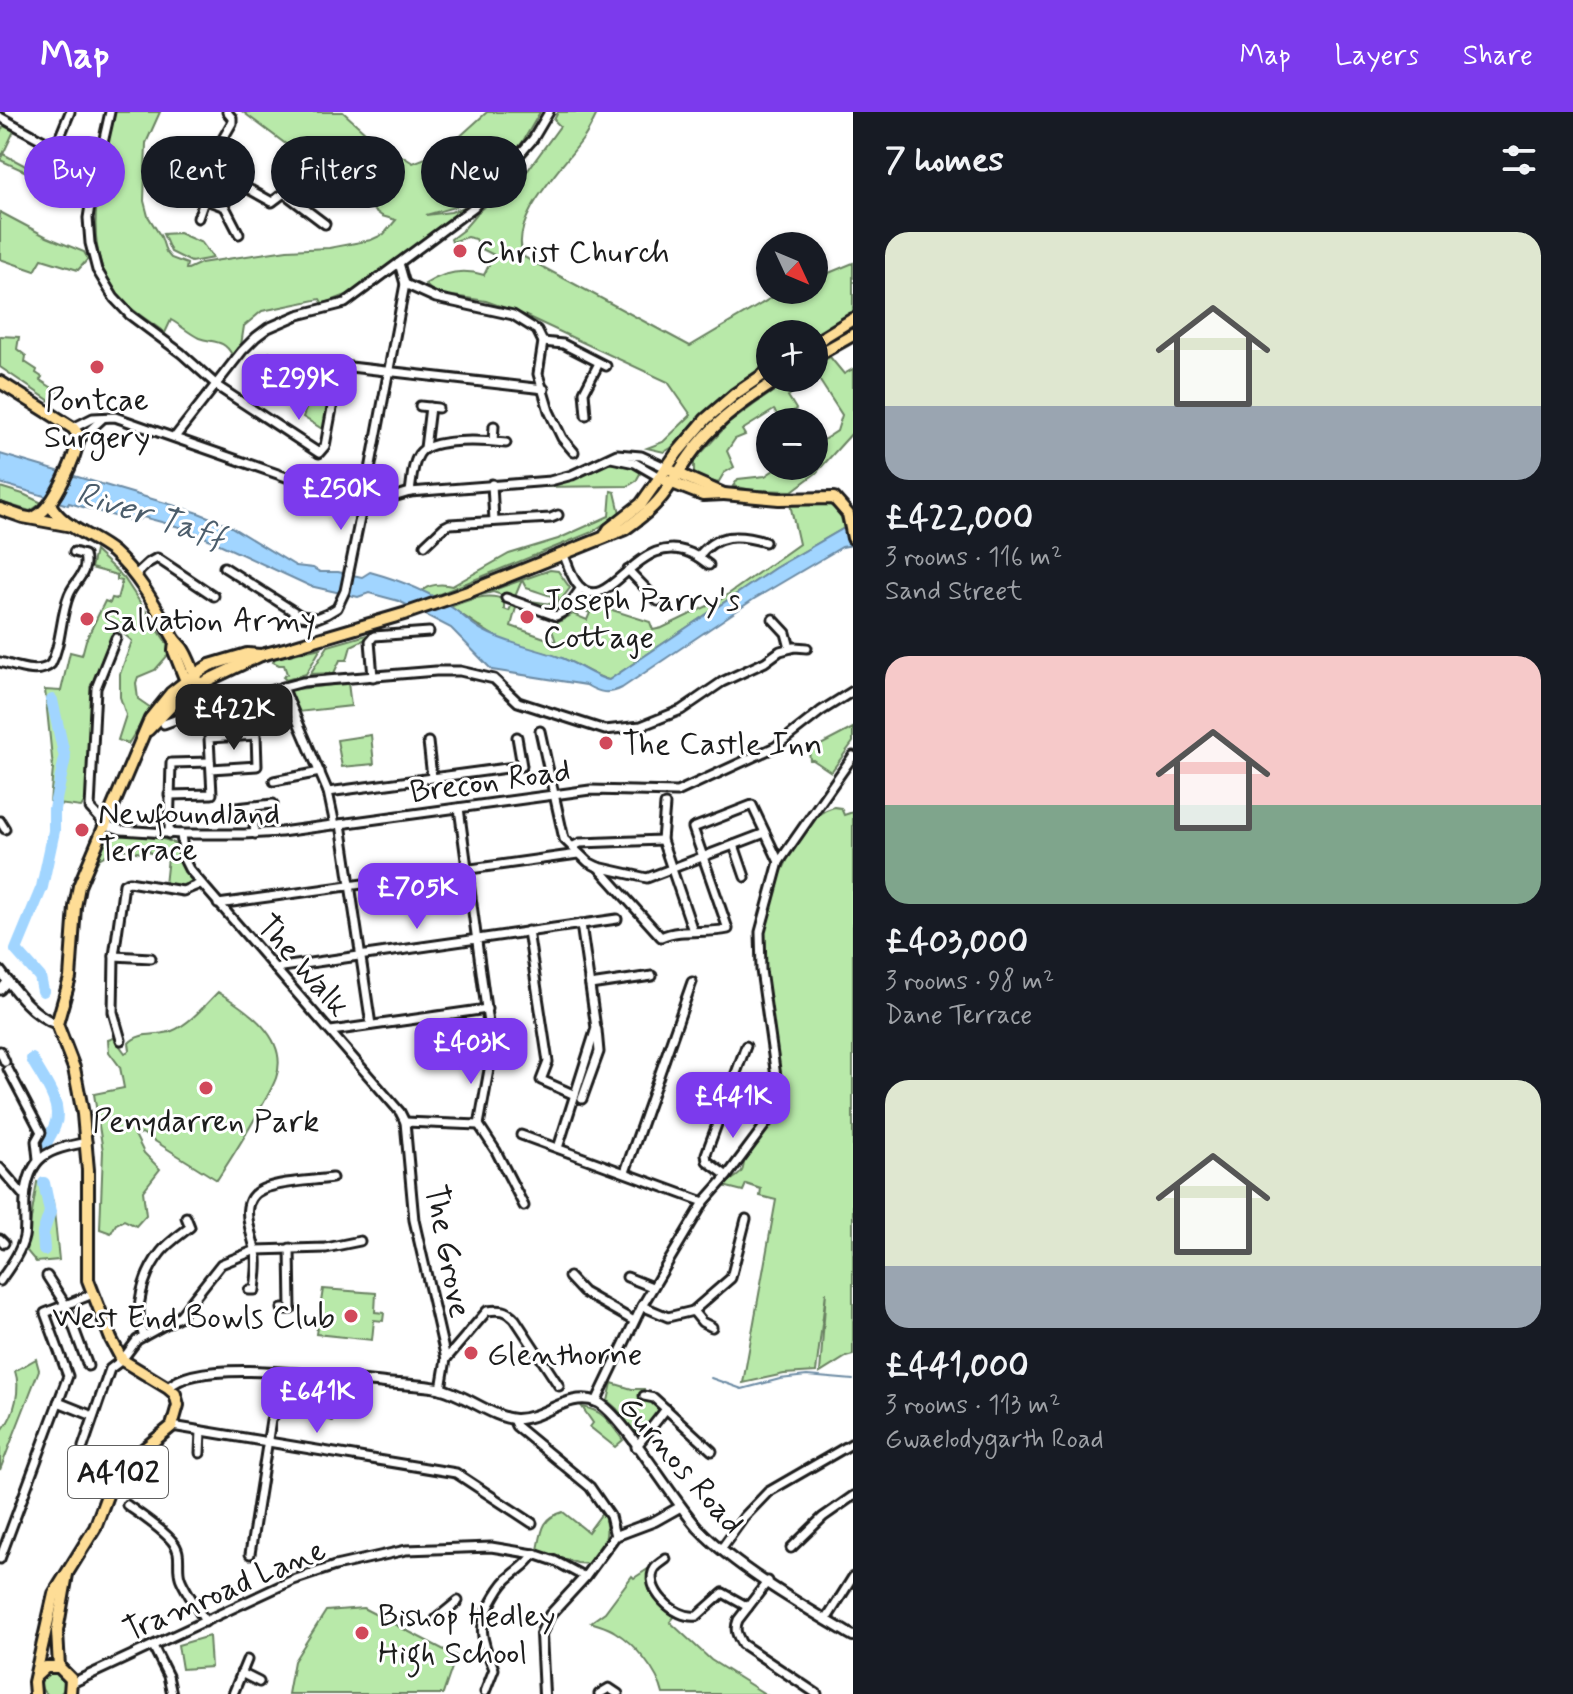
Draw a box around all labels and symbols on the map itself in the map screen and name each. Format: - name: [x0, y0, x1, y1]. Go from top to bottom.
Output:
- place label: Christ Church: [476, 232, 670, 274]
- north arrow: [756, 232, 828, 304]
- marker: Christ Church: [451, 242, 469, 260]
- pin: £299K: [243, 354, 355, 422]
- marker: Pontcae Surgery: [88, 358, 106, 376]
- place label: Pontcae Surgery: [44, 380, 150, 461]
- pin: £250K: [285, 464, 397, 532]
- water label: River Taff: [71, 471, 233, 562]
- place label: Joseph Parry's Cottage: [543, 580, 740, 659]
- place label: Salvation Army: [103, 600, 316, 642]
- marker: Joseph Parry's Cottage: [518, 608, 536, 626]
- marker: Salvation Army: [78, 610, 96, 628]
- pin: £422K: [178, 684, 290, 752]
- place label: The Castle Inn: [622, 724, 822, 766]
- marker: The Castle Inn: [597, 734, 615, 752]
- street label: Brecon Road: [407, 750, 573, 814]
- place label: Newfoundland Terrace: [98, 793, 280, 872]
- marker: Newfoundland Terrace: [73, 821, 91, 839]
- pin: £705K: [361, 863, 473, 931]
- street label: The Walk: [246, 906, 359, 1026]
- pin: £403K: [415, 1018, 527, 1086]
- pin: £441K: [677, 1072, 789, 1140]
- marker: Penydarren Park: [197, 1079, 215, 1097]
- place label: Penydarren Park: [93, 1101, 319, 1143]
- street label: The Grove: [414, 1181, 480, 1321]
- place label: West End Bowls Club: [52, 1297, 335, 1339]
- marker: West End Bowls Club: [342, 1307, 360, 1325]
- place label: Glenthorne: [487, 1334, 642, 1376]
- marker: Glenthorne: [462, 1344, 480, 1362]
- pin: £641K: [261, 1367, 373, 1435]
- street label: Gurnos Road: [608, 1387, 753, 1544]
- road number: A4102: [68, 1446, 168, 1498]
- street label: Tramroad Lane: [117, 1529, 333, 1652]
- place label: Bishop Hedley High School: [378, 1596, 556, 1678]
- marker: Bishop Hedley High School: [353, 1624, 371, 1642]

